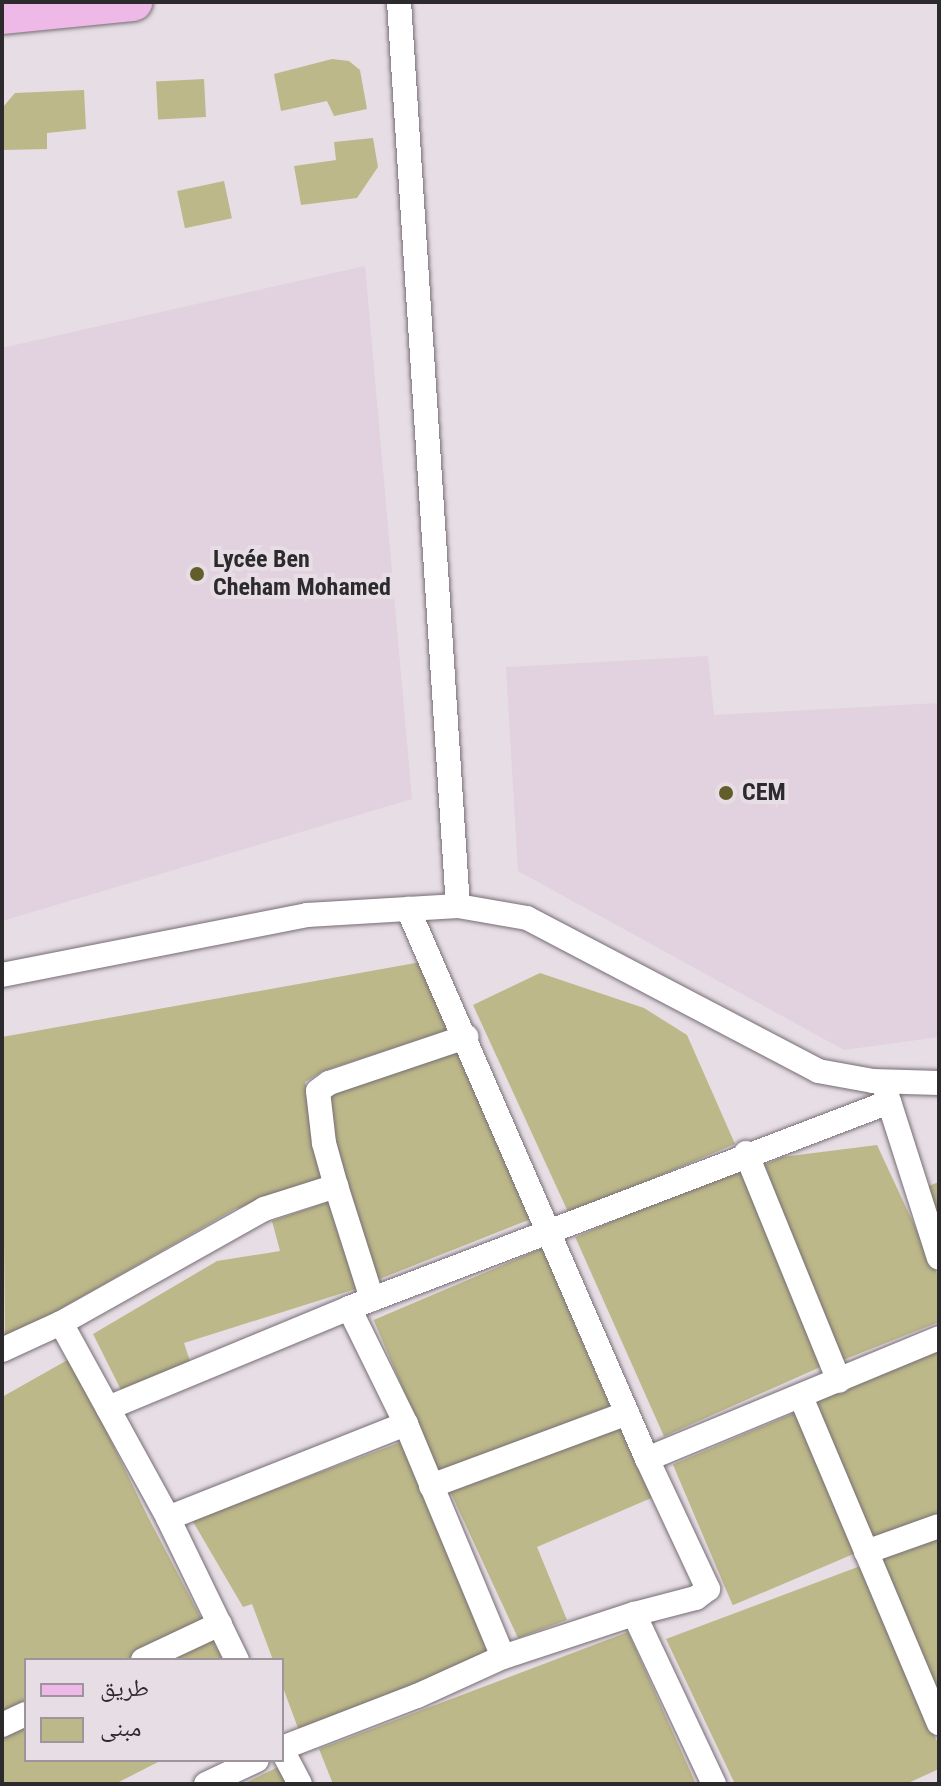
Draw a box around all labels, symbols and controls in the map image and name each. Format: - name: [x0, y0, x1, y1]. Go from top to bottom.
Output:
- place label: Lycée Ben Cheham Mohamed: [213, 546, 391, 602]
- marker: Lycée Ben Cheham Mohamed: [188, 565, 206, 583]
- place label: CEM: [742, 779, 786, 807]
- marker: CEM: [717, 784, 735, 802]
- legend: [24, 1658, 284, 1762]
- text: طريق: [100, 1674, 149, 1702]
- text: مبنى: [100, 1714, 141, 1742]

